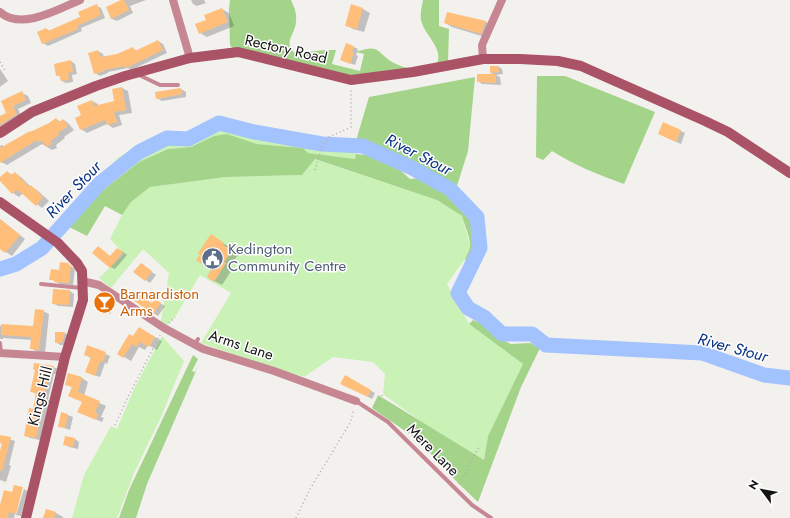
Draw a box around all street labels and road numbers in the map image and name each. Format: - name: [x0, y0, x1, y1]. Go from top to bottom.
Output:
- street label: Rectory Road: [243, 29, 329, 69]
- street label: Arms Lane: [206, 324, 276, 366]
- street label: Kings Hill: [22, 364, 58, 428]
- street label: Mere Lane: [402, 419, 465, 482]

